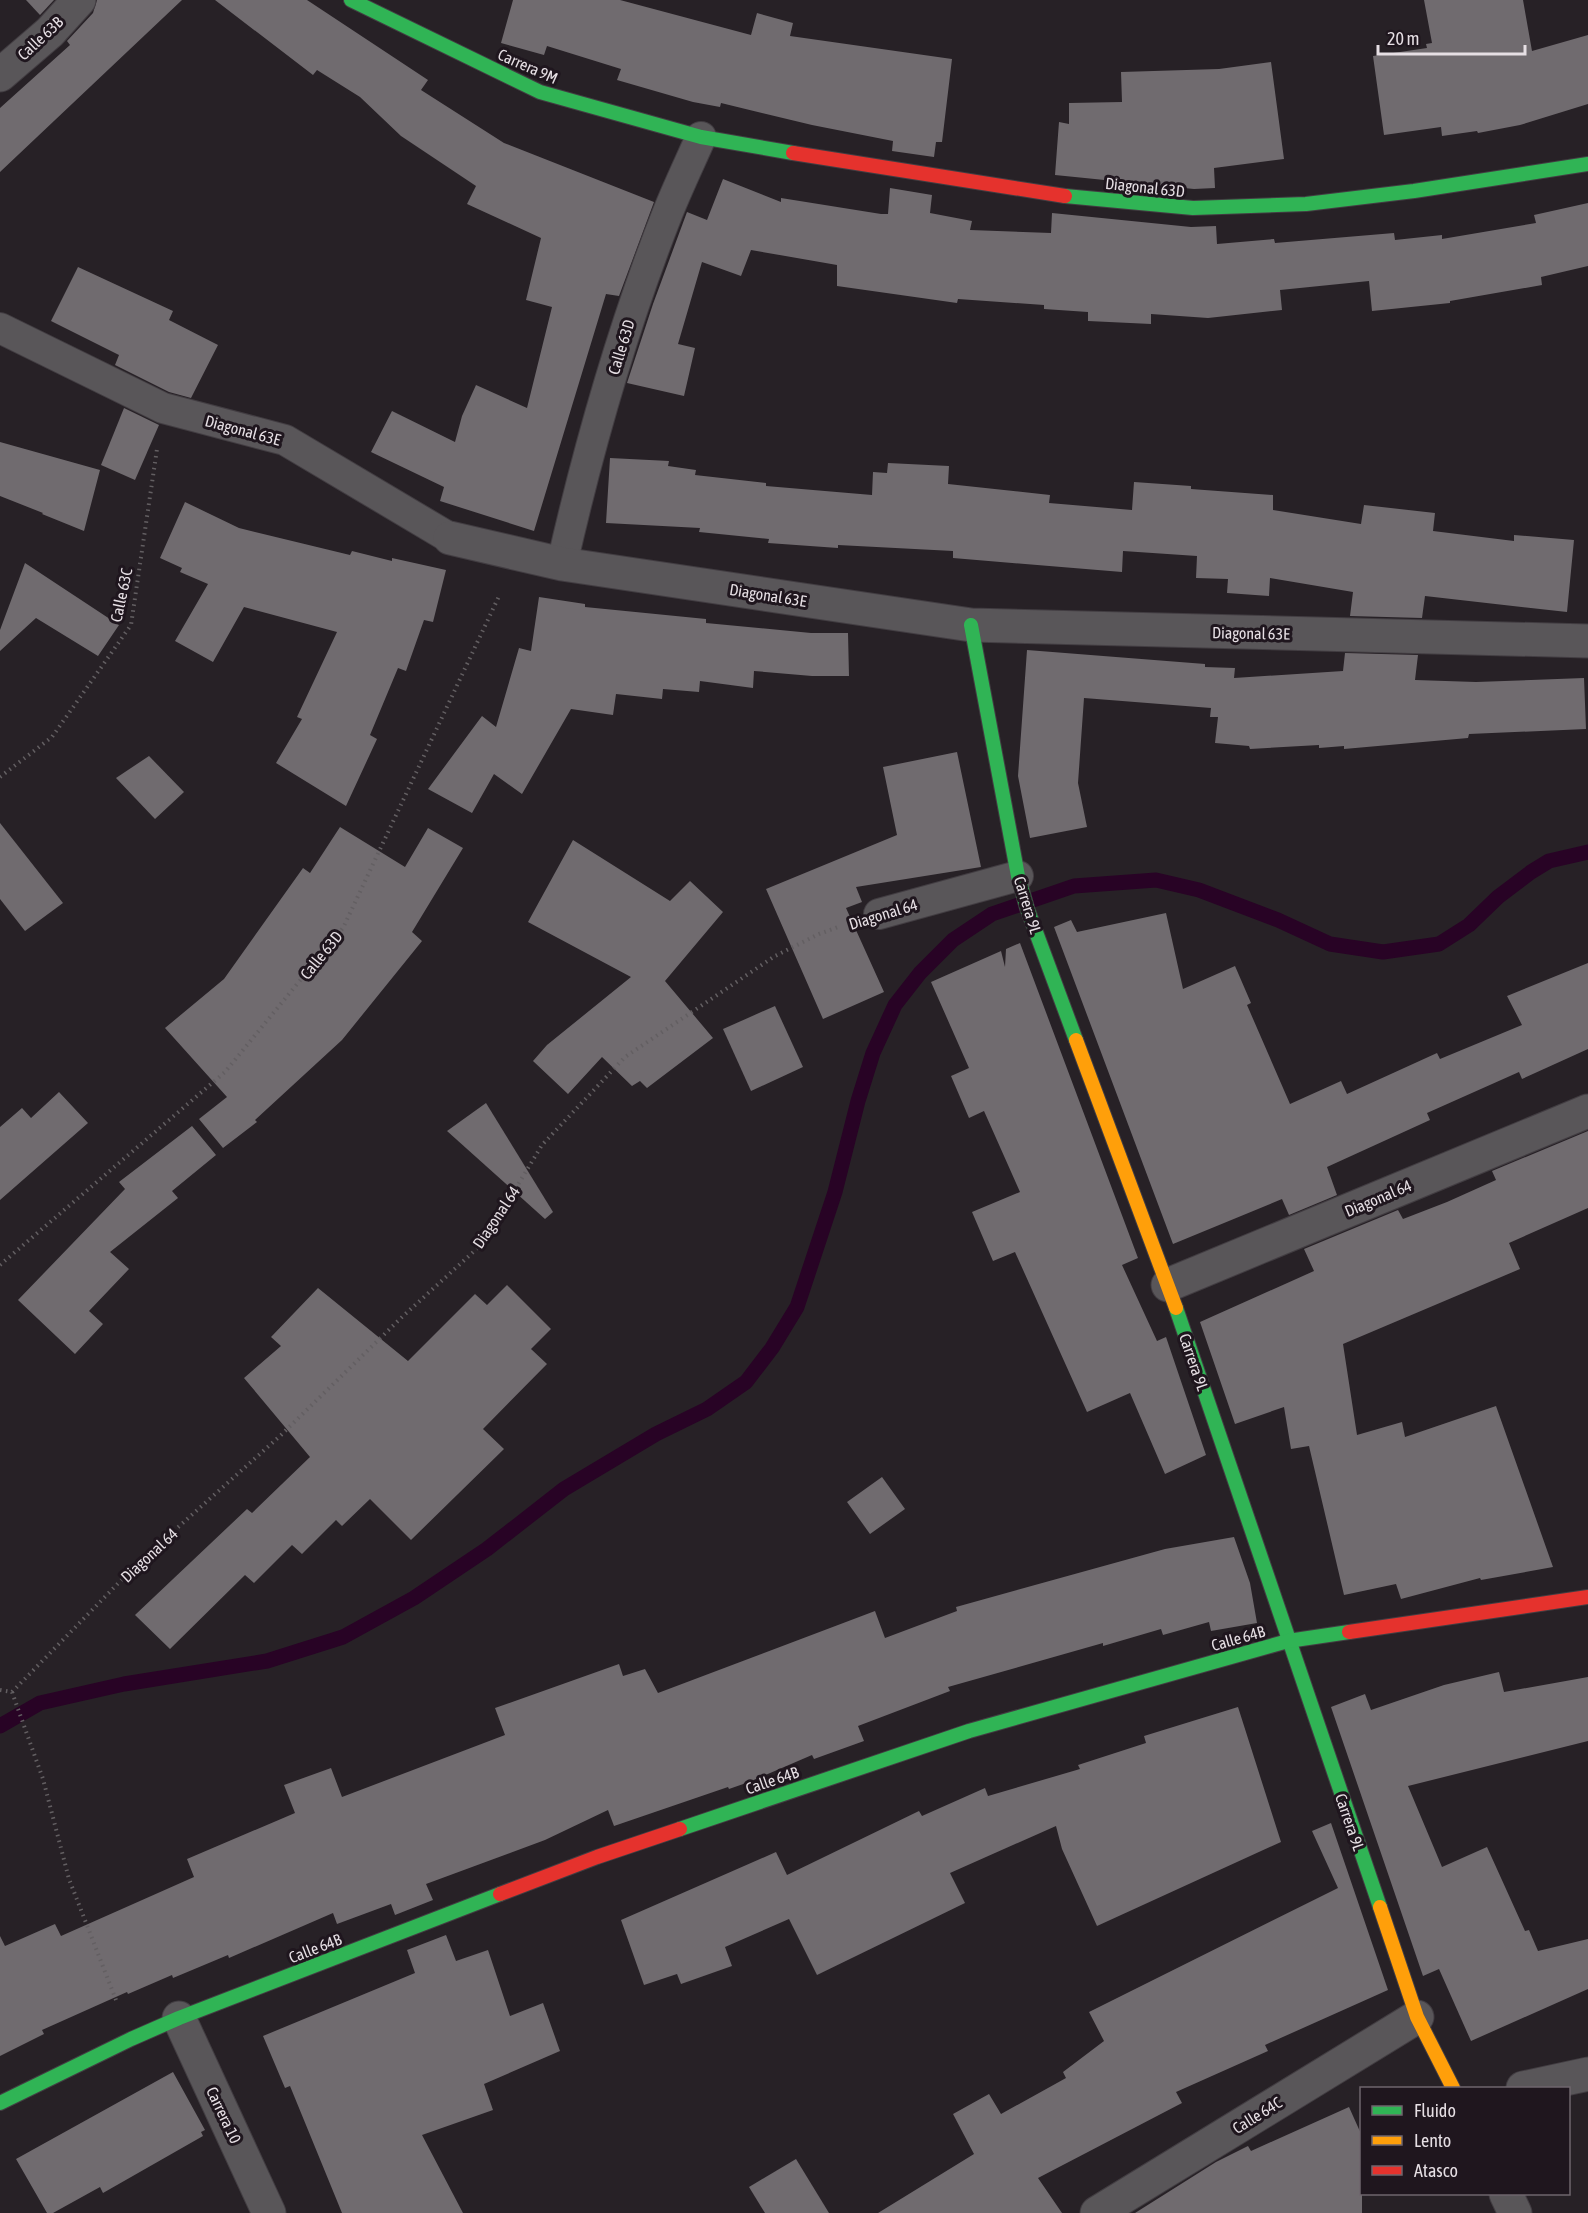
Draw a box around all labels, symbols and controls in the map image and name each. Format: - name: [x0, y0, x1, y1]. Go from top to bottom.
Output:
- street label: Calle 63B: [14, 12, 67, 63]
- scale bar: [1378, 18, 1525, 56]
- text: 20 m: [1387, 28, 1419, 49]
- street label: Carrera 9M: [495, 45, 561, 87]
- street label: Diagonal 63D: [1104, 174, 1186, 201]
- street label: Calle 63D: [604, 317, 638, 377]
- street label: Diagonal 63E: [203, 411, 283, 450]
- street label: Calle 63C: [107, 566, 135, 624]
- street label: Diagonal 63E: [728, 580, 808, 611]
- street label: Diagonal 63E: [1212, 623, 1290, 644]
- street label: Carrera 9L: [1011, 874, 1045, 937]
- street label: Diagonal 64: [846, 895, 920, 934]
- street label: Calle 63D: [296, 927, 346, 983]
- street label: Diagonal 64: [1342, 1176, 1415, 1221]
- street label: Diagonal 64: [469, 1183, 524, 1252]
- street label: Carrera 9L: [1176, 1331, 1212, 1394]
- street label: Diagonal 64: [117, 1524, 182, 1586]
- street label: Calle 64B: [1209, 1622, 1267, 1654]
- street label: Calle 64B: [743, 1762, 801, 1797]
- street label: Carrera 9L: [1332, 1791, 1368, 1854]
- street label: Calle 64B: [286, 1930, 344, 1966]
- street label: Carrera 10: [203, 2084, 245, 2146]
- legend: [1360, 2087, 1570, 2195]
- street label: Calle 64C: [1229, 2093, 1285, 2137]
- text: Fluido: [1414, 2100, 1456, 2121]
- text: Lento: [1414, 2130, 1451, 2151]
- text: Atasco: [1414, 2160, 1458, 2181]

